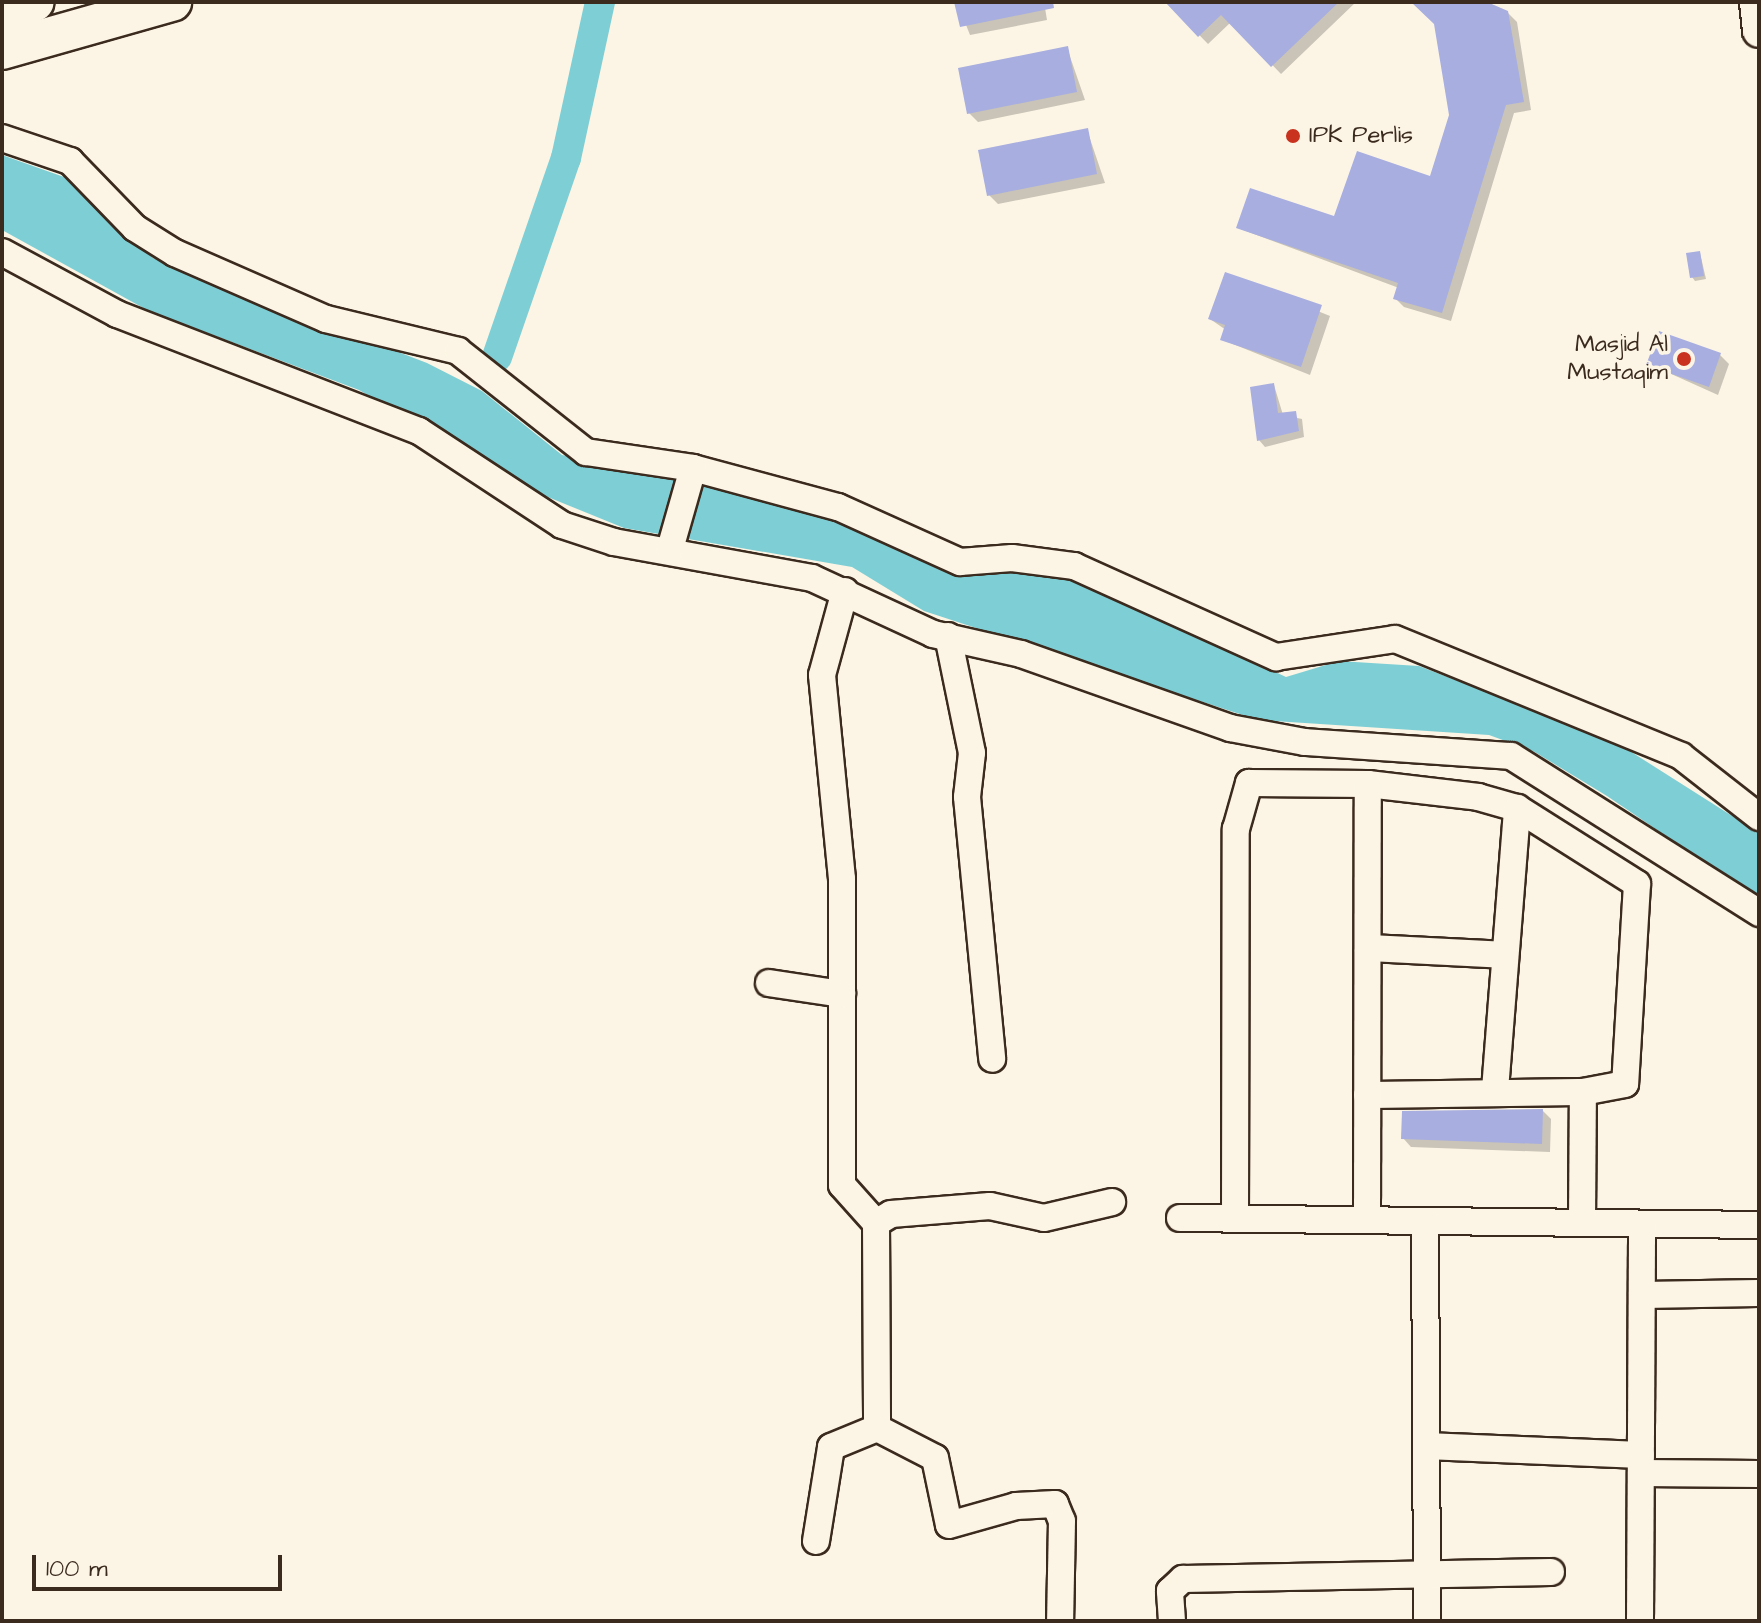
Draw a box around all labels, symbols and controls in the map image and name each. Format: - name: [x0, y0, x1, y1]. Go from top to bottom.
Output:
- place label: IPK Perlis: [1309, 122, 1413, 150]
- marker: IPK Perlis: [1284, 127, 1302, 145]
- place label: Masjid Al Mustaqim: [1567, 331, 1668, 387]
- marker: Masjid Al Mustaqim: [1675, 350, 1693, 368]
- scale bar: [36, 1539, 286, 1589]
- text: 100 m: [46, 1552, 108, 1586]

